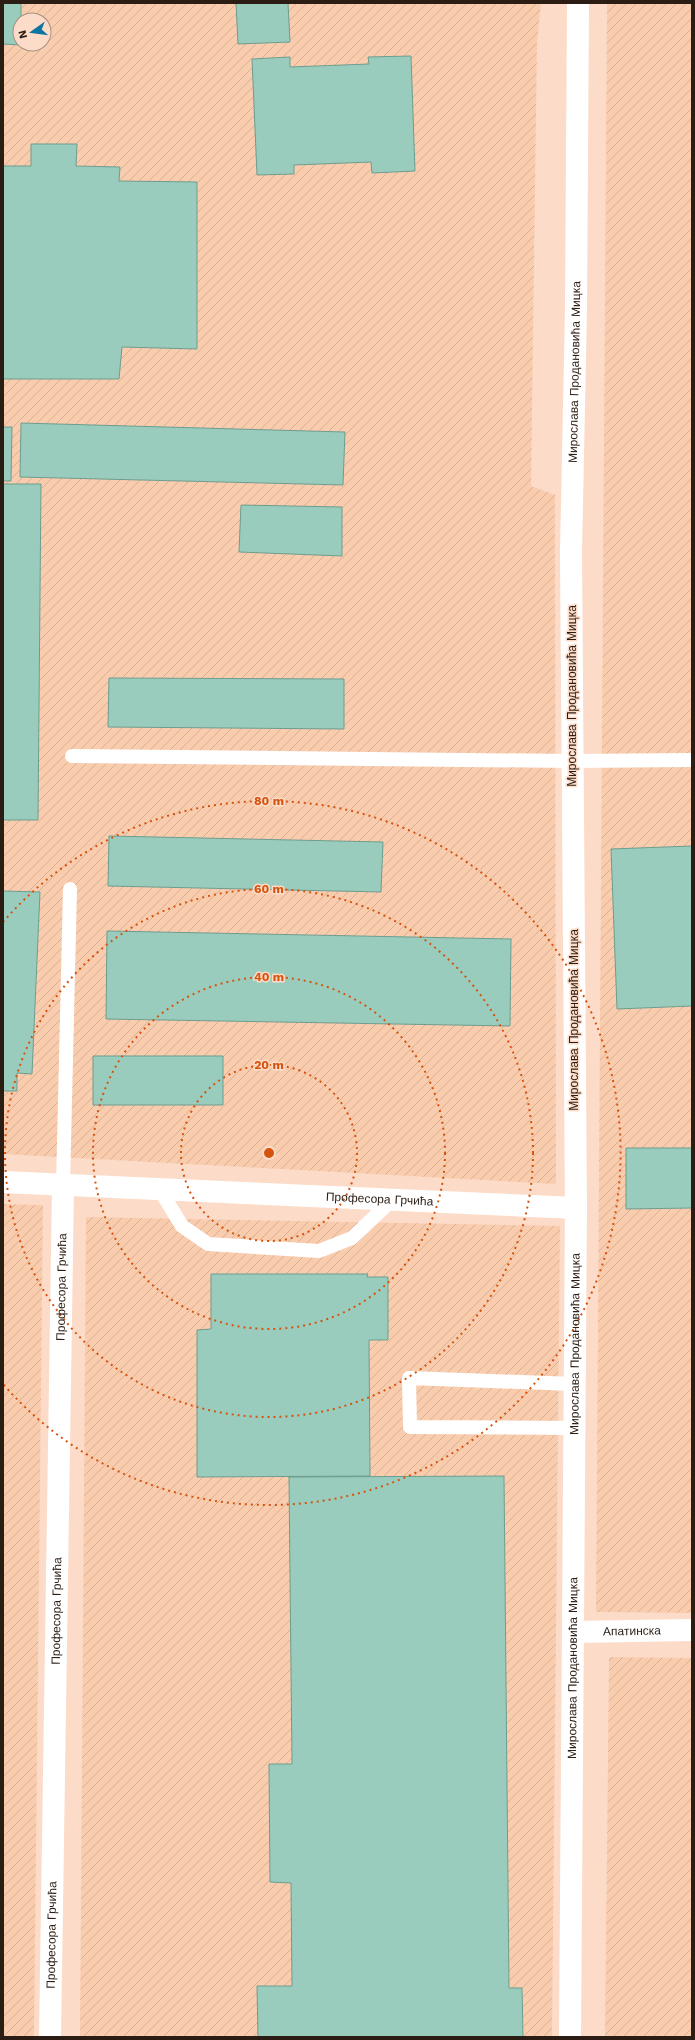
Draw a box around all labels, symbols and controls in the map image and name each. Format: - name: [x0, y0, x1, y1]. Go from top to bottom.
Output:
- north arrow: [12, 12, 52, 52]
- text: N: [15, 29, 30, 40]
- street label: Мирослава Продановића Мицка: [566, 281, 583, 463]
- street label: Мирослава Продановића Мицка: [565, 605, 579, 787]
- text: 80 m: [254, 794, 284, 808]
- text: 60 m: [254, 882, 284, 896]
- street label: Мирослава Продановића Мицка: [567, 929, 581, 1111]
- text: 40 m: [254, 970, 284, 984]
- text: 20 m: [254, 1058, 284, 1072]
- centre of rings: [262, 1146, 276, 1160]
- street label: Професора Грчића: [326, 1190, 434, 1209]
- street label: Професора Грчића: [54, 1233, 69, 1341]
- street label: Мирослава Продановића Мицка: [567, 1253, 583, 1435]
- street label: Професора Грчића: [49, 1557, 64, 1665]
- street label: Мирослава Продановића Мицка: [565, 1577, 580, 1759]
- street label: Апатинска: [603, 1624, 661, 1638]
- street label: Професора Грчића: [44, 1881, 59, 1989]

